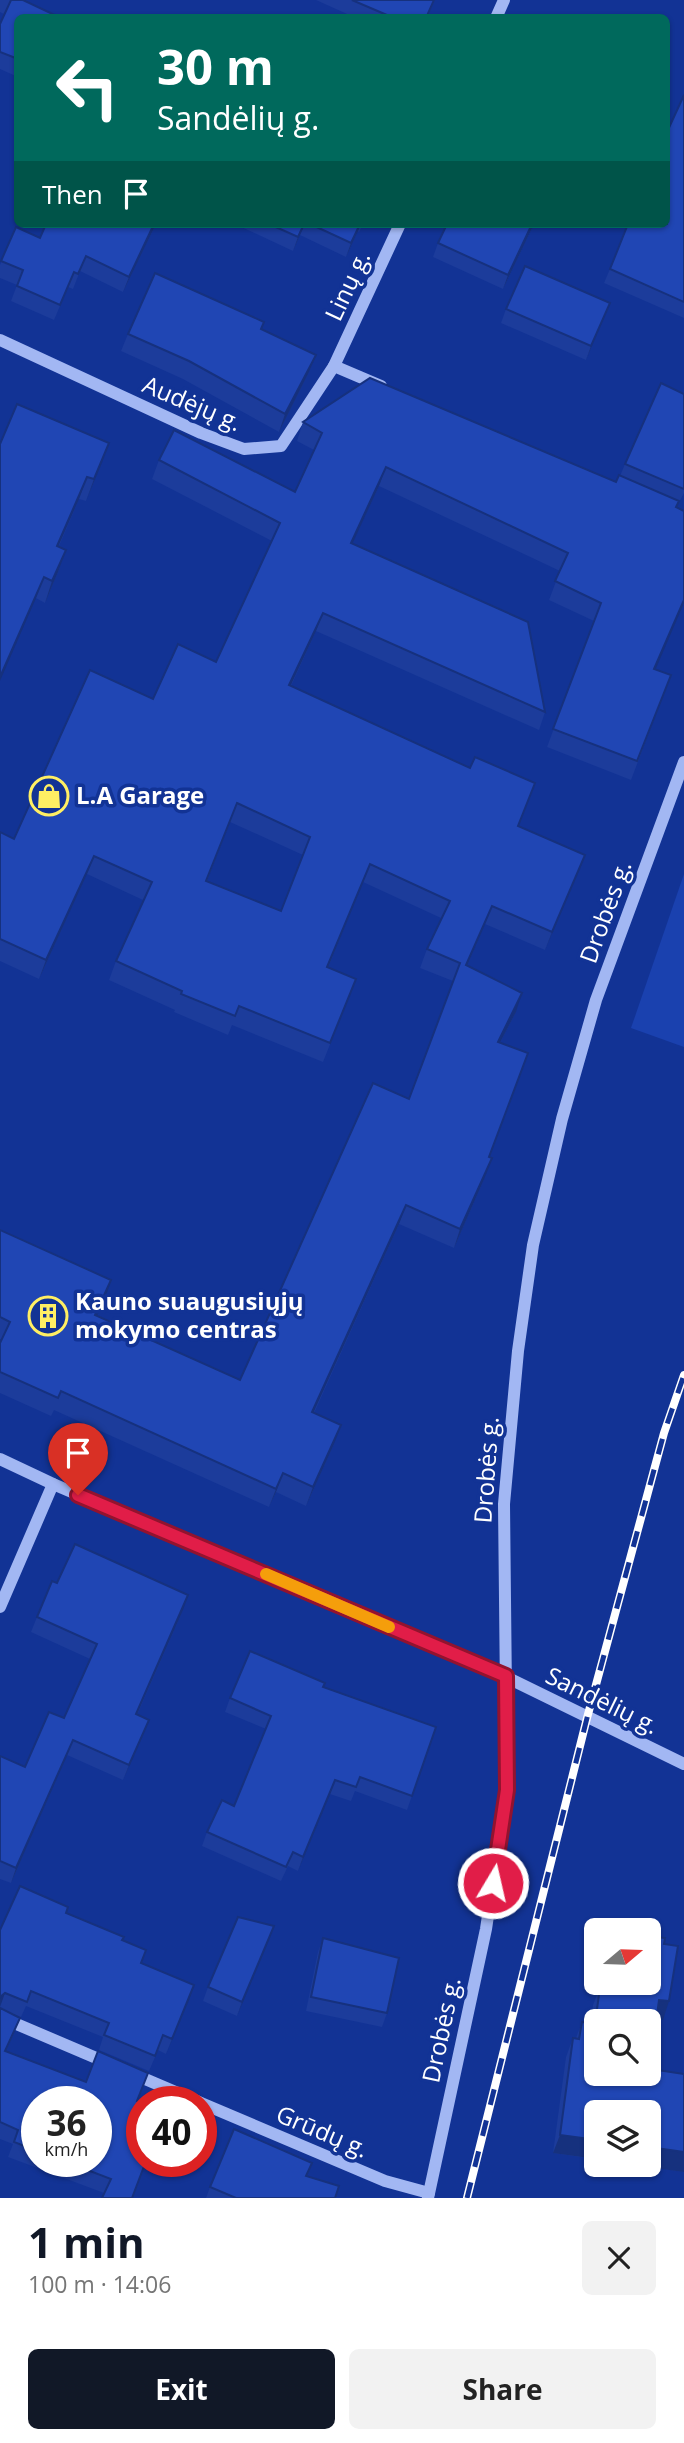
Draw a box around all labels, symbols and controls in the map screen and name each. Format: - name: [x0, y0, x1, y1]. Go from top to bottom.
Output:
- text: 30 m: [157, 33, 274, 99]
- icon: left: [42, 42, 133, 133]
- text: Sandėlių g.: [157, 96, 319, 139]
- icon: arrive: [117, 175, 155, 213]
- text: Then: [42, 176, 103, 212]
- street label: Linų g.: [316, 245, 377, 326]
- street label: Audėjų g.: [138, 367, 247, 438]
- shop icon: L.A Garage: [28, 775, 70, 817]
- place label: L.A Garage: [76, 778, 204, 811]
- street label: Drobės g.: [571, 856, 638, 967]
- place label: Kauno suaugusiųjų mokymo centras: [75, 1284, 304, 1345]
- building icon: Kauno suaugusiųjų mokymo centras: [27, 1295, 69, 1337]
- street label: Drobės g.: [465, 1415, 506, 1524]
- pin: [48, 1423, 108, 1495]
- icon: arrive: [59, 1434, 97, 1472]
- street label: Sandėlių g.: [541, 1658, 665, 1741]
- position arrow: [456, 1846, 530, 1920]
- north arrow: [584, 1918, 662, 1995]
- map controls: [584, 1918, 661, 2177]
- street label: Drobės g.: [413, 1974, 468, 2085]
- button: search: [584, 2009, 661, 2086]
- speed limit sign: 40: [126, 2086, 217, 2177]
- street label: Grūdų g.: [272, 2096, 374, 2165]
- text: 36: [46, 2099, 87, 2146]
- button: layers: [584, 2100, 661, 2177]
- text: km/h: [45, 2137, 88, 2161]
- text: 1 min: [28, 2213, 145, 2270]
- button: close: [582, 2221, 656, 2295]
- text: 100 m · 14:06: [28, 2268, 171, 2300]
- button: Exit: [28, 2349, 335, 2429]
- button: Share: [349, 2349, 656, 2429]

